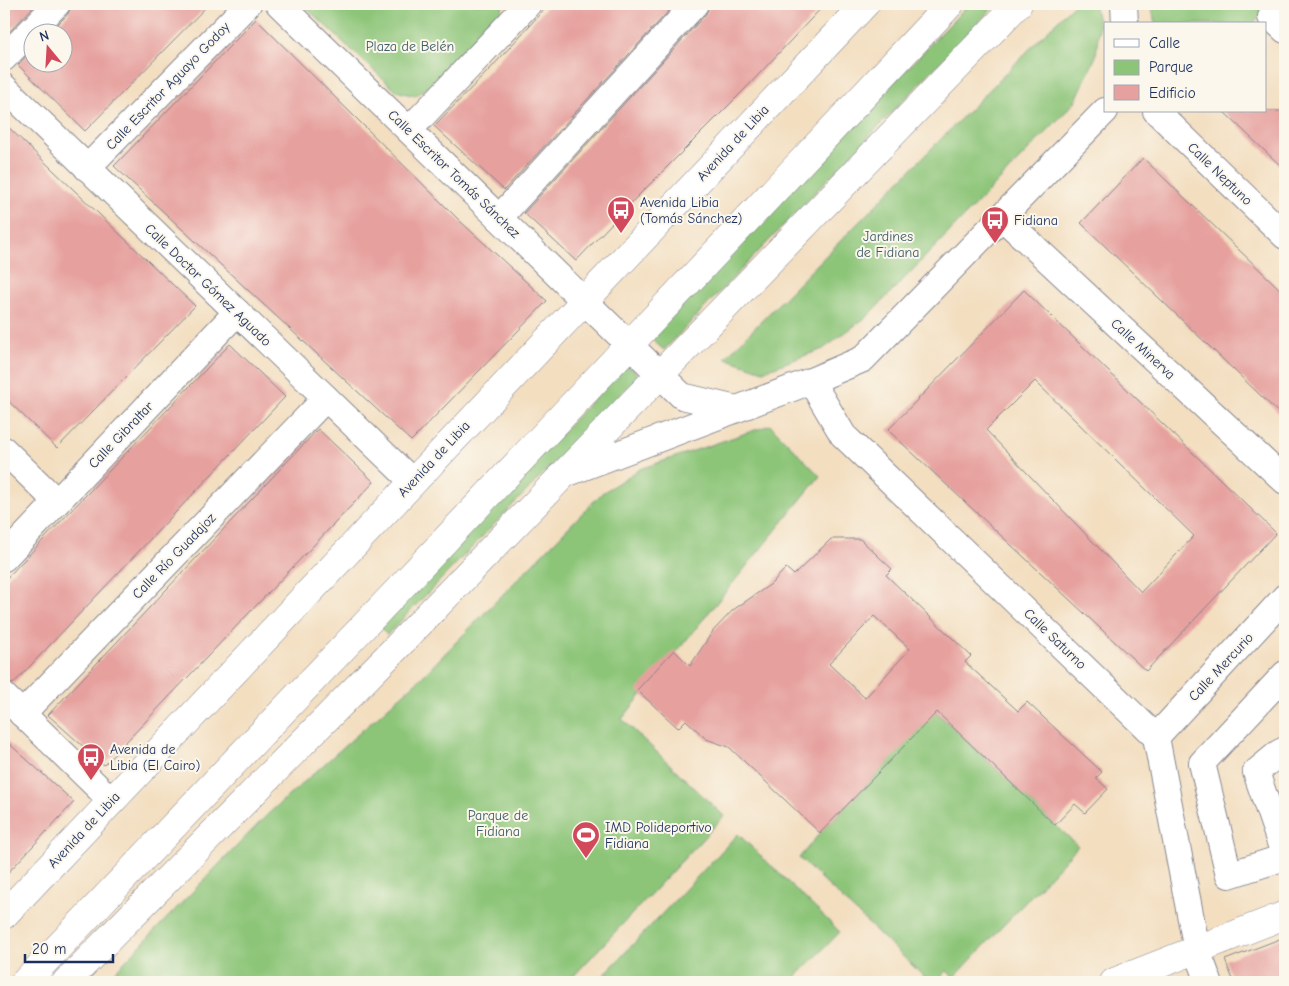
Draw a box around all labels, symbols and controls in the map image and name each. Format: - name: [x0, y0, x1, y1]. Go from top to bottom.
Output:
- street label: Calle Escritor Aguayo Godoy: [102, 18, 234, 153]
- north arrow: [22, 22, 72, 72]
- legend: [1104, 22, 1266, 112]
- text: N: [37, 27, 51, 46]
- text: Calle: [1149, 34, 1181, 52]
- park label: Plaza de Belén: [366, 38, 454, 55]
- text: Parque: [1149, 58, 1194, 76]
- text: Edificio: [1149, 84, 1196, 102]
- street label: Avenida de Libia: [693, 101, 773, 185]
- street label: Calle Escritor Tomás Sánchez: [384, 106, 524, 242]
- street label: Calle Neptuno: [1184, 139, 1256, 209]
- place label: Avenida Libia (Tomás Sánchez): [640, 194, 742, 227]
- bus stop icon: Avenida Libia (Tomás Sánchez): [606, 195, 636, 234]
- bus stop icon: Fidiana: [980, 205, 1010, 244]
- place label: Fidiana: [1014, 212, 1058, 229]
- street label: Calle Doctor Gómez Aguado: [141, 220, 275, 350]
- park label: Jardines de Fidiana: [856, 228, 920, 261]
- street label: Calle Minerva: [1107, 315, 1179, 383]
- street label: Calle Gibraltar: [85, 398, 157, 472]
- street label: Avenida de Libia: [394, 417, 474, 501]
- street label: Calle Río Guadajoz: [129, 510, 219, 602]
- street label: Calle Saturno: [1020, 605, 1090, 673]
- street label: Calle Mercurio: [1185, 629, 1257, 705]
- place label: Avenida de Libia (El Cairo): [110, 741, 200, 774]
- bus stop icon: Avenida de Libia (El Cairo): [76, 742, 106, 781]
- street label: Avenida de Libia: [44, 788, 124, 872]
- park label: Parque de Fidiana: [468, 807, 528, 840]
- place label: IMD Polideportivo Fidiana: [605, 819, 712, 852]
- sports icon: IMD Polideportivo Fidiana: [571, 820, 601, 859]
- scale bar: [25, 931, 112, 963]
- text: 20 m: [32, 940, 66, 958]

